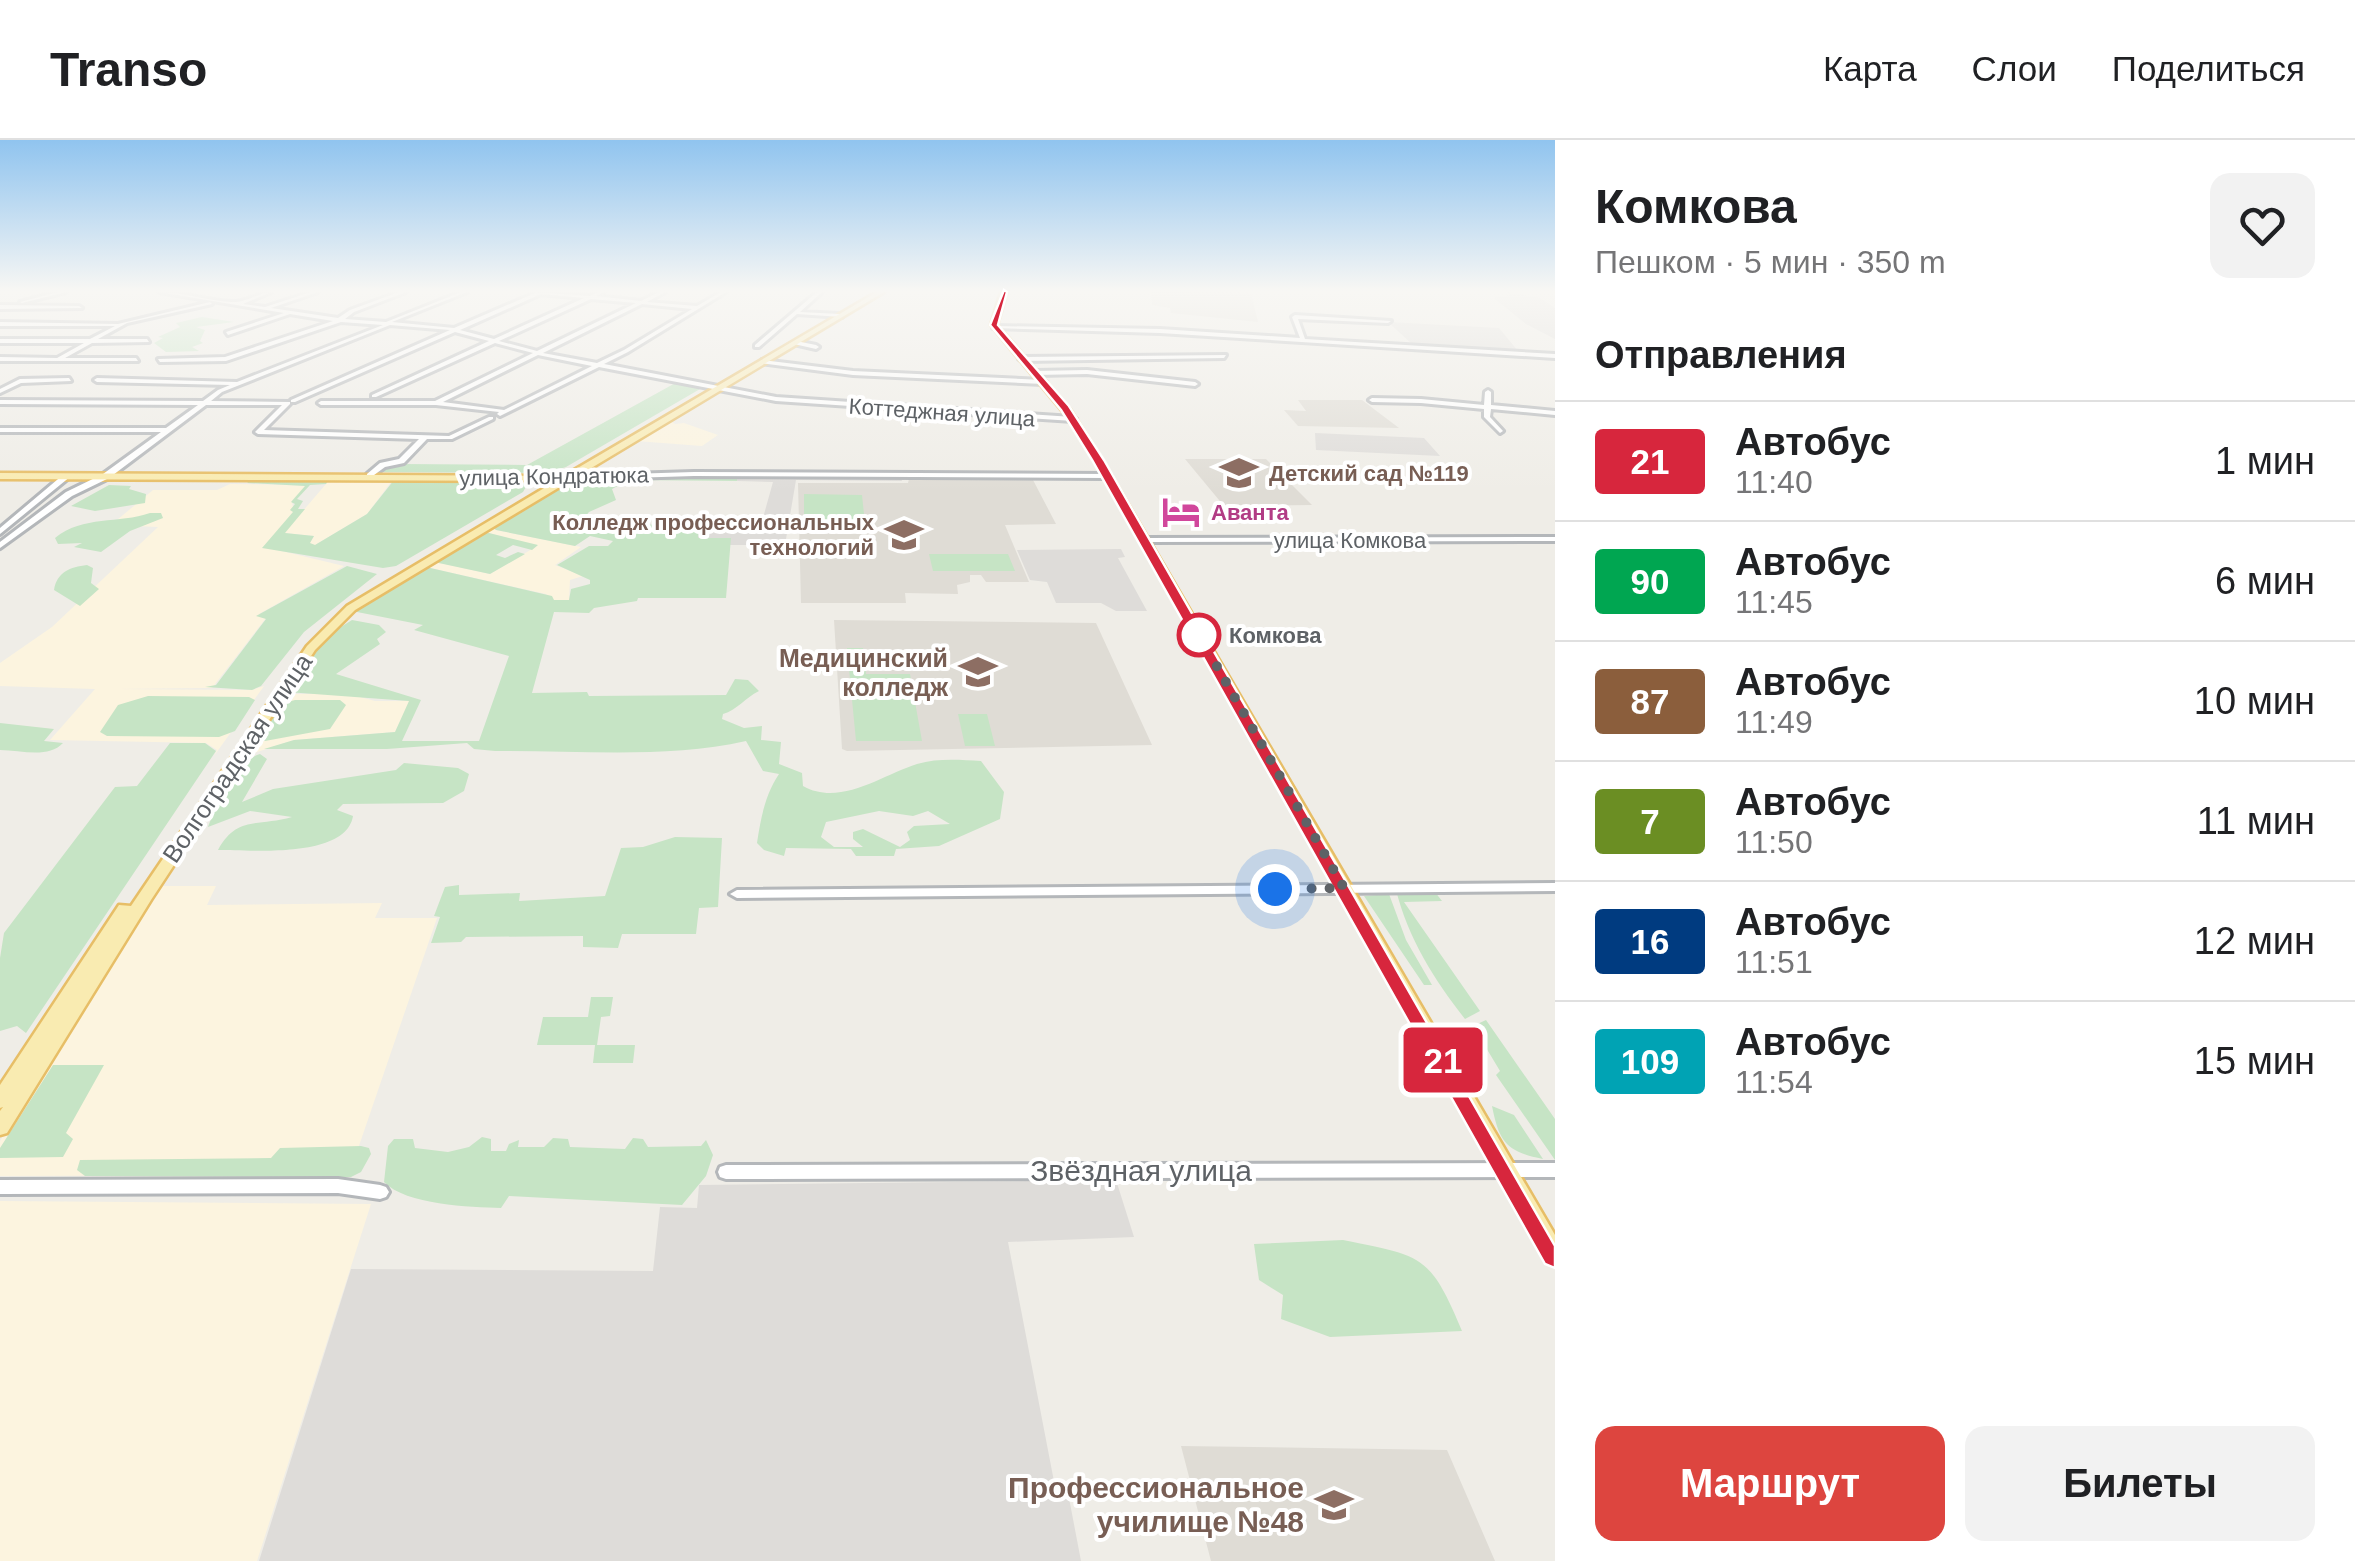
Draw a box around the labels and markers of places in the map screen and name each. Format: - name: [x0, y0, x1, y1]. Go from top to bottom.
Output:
- school or university icon: Детский сад №119: [1218, 452, 1260, 494]
- place label: Детский сад №119: [1269, 461, 1469, 486]
- hotel icon: Аванта: [1160, 491, 1202, 533]
- place label: Аванта: [1211, 500, 1289, 525]
- place label: Колледж профессиональных технологий: [552, 510, 875, 560]
- school or university icon: Колледж профессиональных технологий: [883, 514, 925, 556]
- marker: Комкова: [1178, 614, 1220, 656]
- place label: Комкова: [1229, 623, 1322, 648]
- place label: Медицинский колледж: [779, 644, 948, 701]
- school or university icon: Медицинский колледж: [957, 651, 999, 693]
- place label: Профессиональное училище №48: [1008, 1471, 1304, 1538]
- school or university icon: Профессиональное училище №48: [1313, 1484, 1355, 1526]

